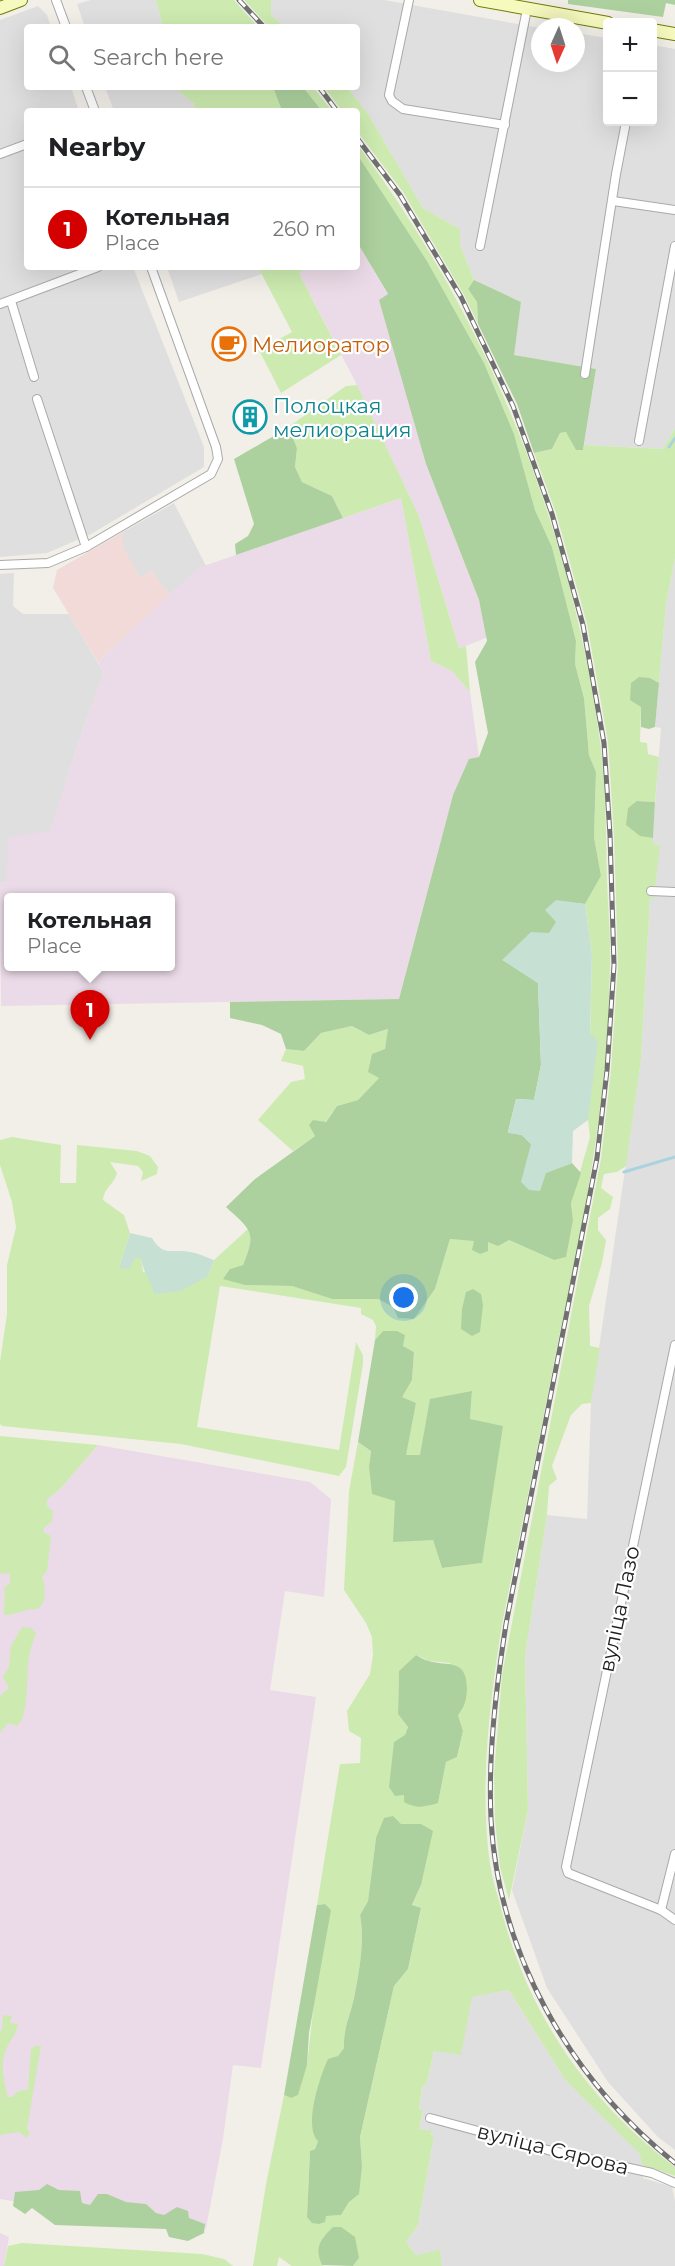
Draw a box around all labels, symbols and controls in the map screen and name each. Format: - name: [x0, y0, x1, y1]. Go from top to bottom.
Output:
- north arrow: [531, 18, 585, 72]
- map controls: [603, 18, 657, 126]
- button: +: [603, 18, 657, 72]
- search box: [24, 24, 360, 90]
- icon: search: [45, 41, 78, 74]
- text: Search here: [93, 44, 224, 71]
- button: −: [603, 72, 657, 126]
- text: Nearby: [48, 131, 145, 163]
- text: Котельная: [105, 204, 230, 231]
- text: 1: [64, 217, 71, 241]
- text: 260 m: [273, 217, 336, 241]
- text: Place: [105, 231, 160, 255]
- cafe icon: Мелиоратор: [211, 326, 247, 362]
- place label: Мелиоратор: [252, 332, 390, 357]
- place label: Полоцкая мелиорация: [273, 393, 412, 442]
- building icon: Полоцкая мелиорация: [232, 399, 268, 435]
- popup: [4, 893, 175, 971]
- text: Котельная: [27, 907, 152, 934]
- text: Place: [27, 934, 82, 958]
- pin: 1: [70, 990, 110, 1040]
- your location: [389, 1283, 418, 1312]
- street label: вуліца Лазо: [593, 1544, 645, 1674]
- street label: вуліца Сярова: [475, 2118, 631, 2180]

